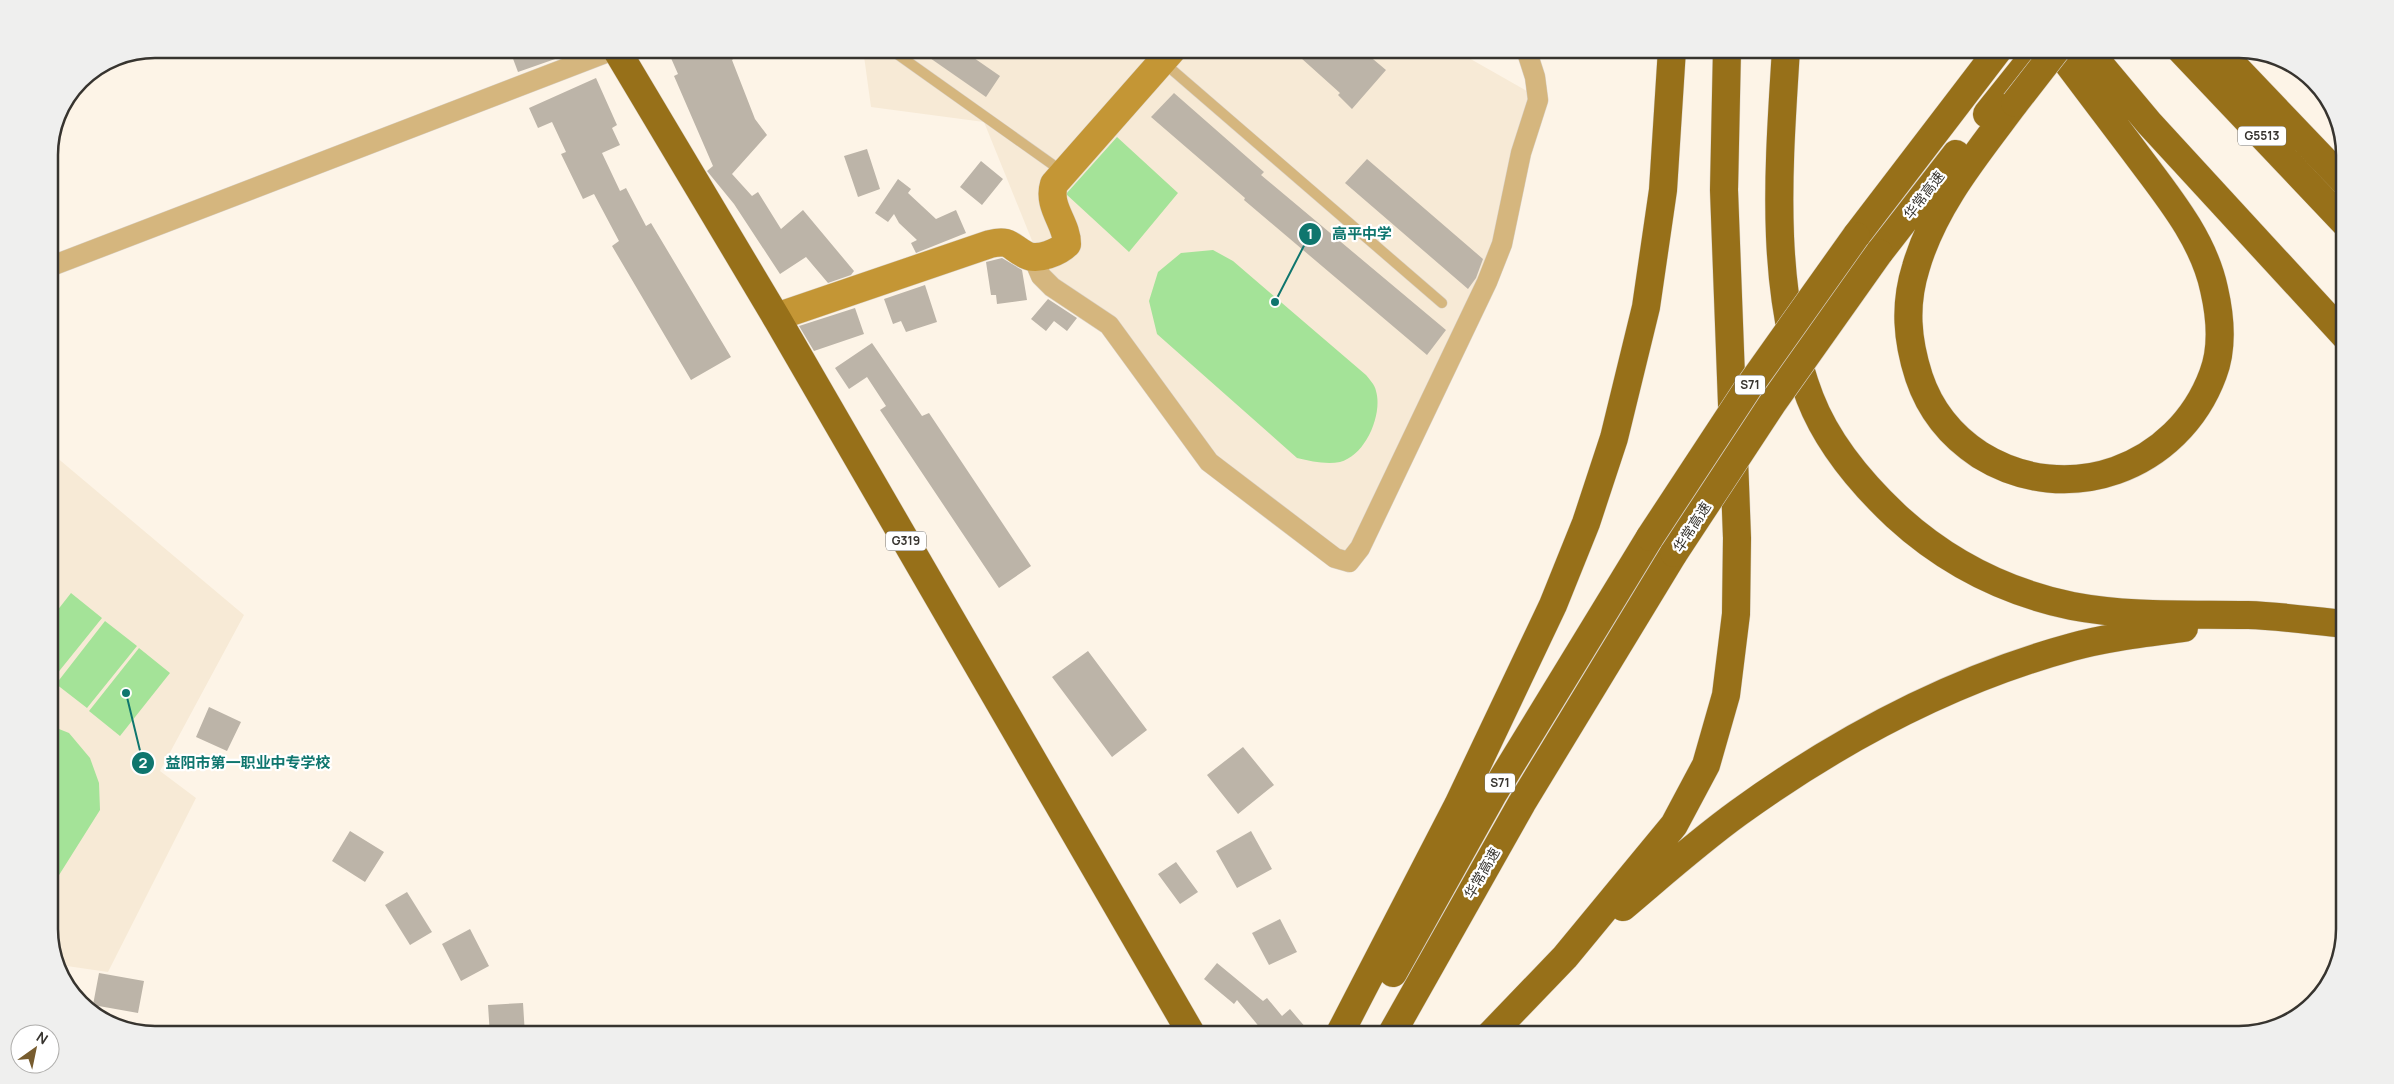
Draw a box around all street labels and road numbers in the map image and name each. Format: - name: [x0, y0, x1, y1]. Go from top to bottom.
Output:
- road number: G5513: [2238, 126, 2286, 146]
- street label: 华常高速: [1899, 167, 1948, 223]
- road number: S71: [1735, 376, 1765, 394]
- street label: 华常高速: [1668, 498, 1715, 555]
- road number: G319: [886, 532, 926, 550]
- road number: S71: [1485, 774, 1515, 792]
- street label: 华常高速: [1459, 844, 1504, 902]

